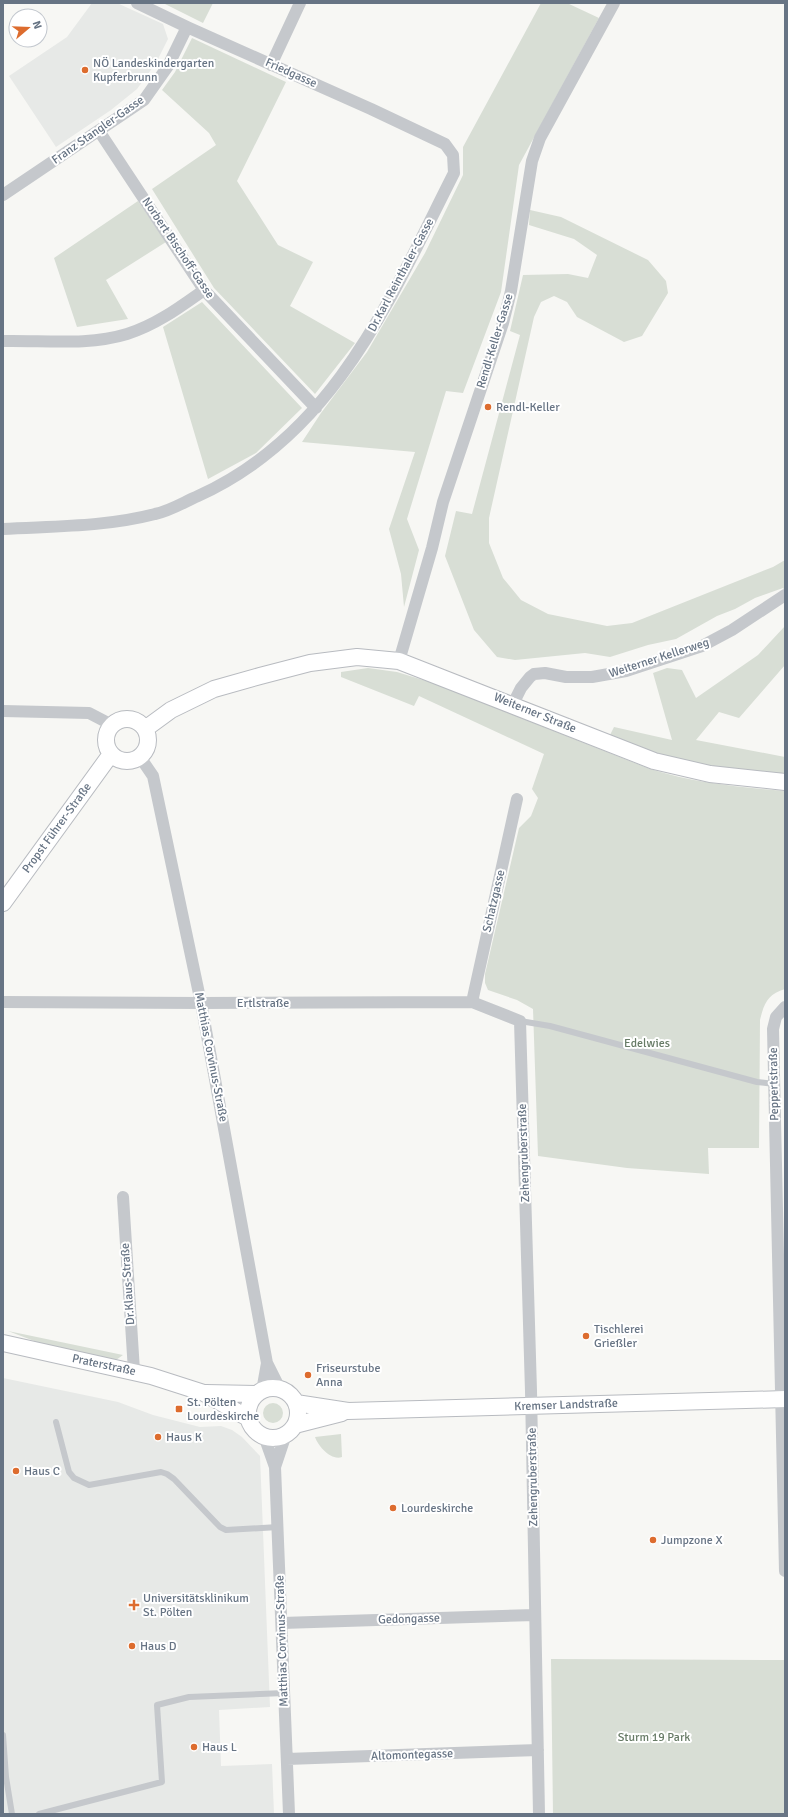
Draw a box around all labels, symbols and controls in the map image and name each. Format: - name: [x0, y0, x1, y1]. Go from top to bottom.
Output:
- north arrow: [8, 8, 48, 48]
- text: N: [30, 19, 44, 31]
- street label: Friedgasse: [263, 55, 319, 91]
- place label: NÖ Landeskindergarten Kupferbrunn: [93, 56, 214, 85]
- marker: NÖ Landeskindergarten Kupferbrunn: [80, 65, 90, 75]
- street label: Franz Stangler-Gasse: [49, 93, 147, 167]
- street label: Norbert Bischoff-Gasse: [139, 194, 217, 302]
- street label: Dr.Karl Reinthaler-Gasse: [365, 216, 437, 334]
- street label: Rendl-Keller-Gasse: [473, 292, 517, 390]
- place label: Rendl-Keller: [496, 400, 560, 415]
- marker: Rendl-Keller: [483, 402, 493, 412]
- street label: Weiterner Kellerweg: [607, 635, 711, 681]
- street label: Weiterner Straße: [491, 690, 579, 736]
- street label: Propst Führer-Straße: [19, 780, 95, 876]
- street label: Schatzgasse: [480, 868, 508, 934]
- street label: Matthias Corvinus-Straße: [191, 991, 231, 1123]
- street label: Ertlstraße: [237, 996, 289, 1011]
- park label: Edelwies: [624, 1036, 670, 1051]
- street label: Peppertstraße: [766, 1047, 782, 1121]
- street label: Zehengruberstraße: [515, 1103, 533, 1203]
- street label: Dr.Klaus-Straße: [118, 1242, 138, 1326]
- place label: Tischlerei Grießler: [594, 1322, 643, 1351]
- marker: Tischlerei Grießler: [581, 1331, 591, 1341]
- street label: Praterstraße: [71, 1351, 137, 1379]
- place label: Friseurstube Anna: [316, 1361, 380, 1390]
- marker: Friseurstube Anna: [303, 1370, 313, 1380]
- place label: St. Pölten Lourdeskirche: [187, 1395, 259, 1424]
- street label: Kremser Landstraße: [514, 1396, 618, 1414]
- marker: St. Pölten Lourdeskirche: [174, 1404, 184, 1414]
- street label: Zehengruberstraße: [525, 1427, 541, 1527]
- place label: Haus K: [166, 1430, 202, 1445]
- marker: Haus K: [153, 1432, 163, 1442]
- place label: Haus C: [24, 1464, 60, 1479]
- marker: Haus C: [11, 1466, 21, 1476]
- place label: Lourdeskirche: [401, 1501, 473, 1516]
- marker: Lourdeskirche: [388, 1503, 398, 1513]
- place label: Jumpzone X: [661, 1533, 723, 1548]
- marker: Jumpzone X: [648, 1535, 658, 1545]
- street label: Matthias Corvinus-Straße: [272, 1575, 292, 1707]
- place label: Universitätsklinikum St. Pölten: [143, 1591, 249, 1620]
- marker: Universitätsklinikum St. Pölten: [128, 1599, 140, 1611]
- street label: Gedongasse: [378, 1610, 440, 1628]
- place label: Haus D: [140, 1639, 177, 1654]
- marker: Haus D: [127, 1641, 137, 1651]
- park label: Sturm 19 Park: [618, 1730, 690, 1745]
- place label: Haus L: [202, 1740, 237, 1755]
- marker: Haus L: [189, 1742, 199, 1752]
- street label: Altomontegasse: [371, 1746, 453, 1764]

